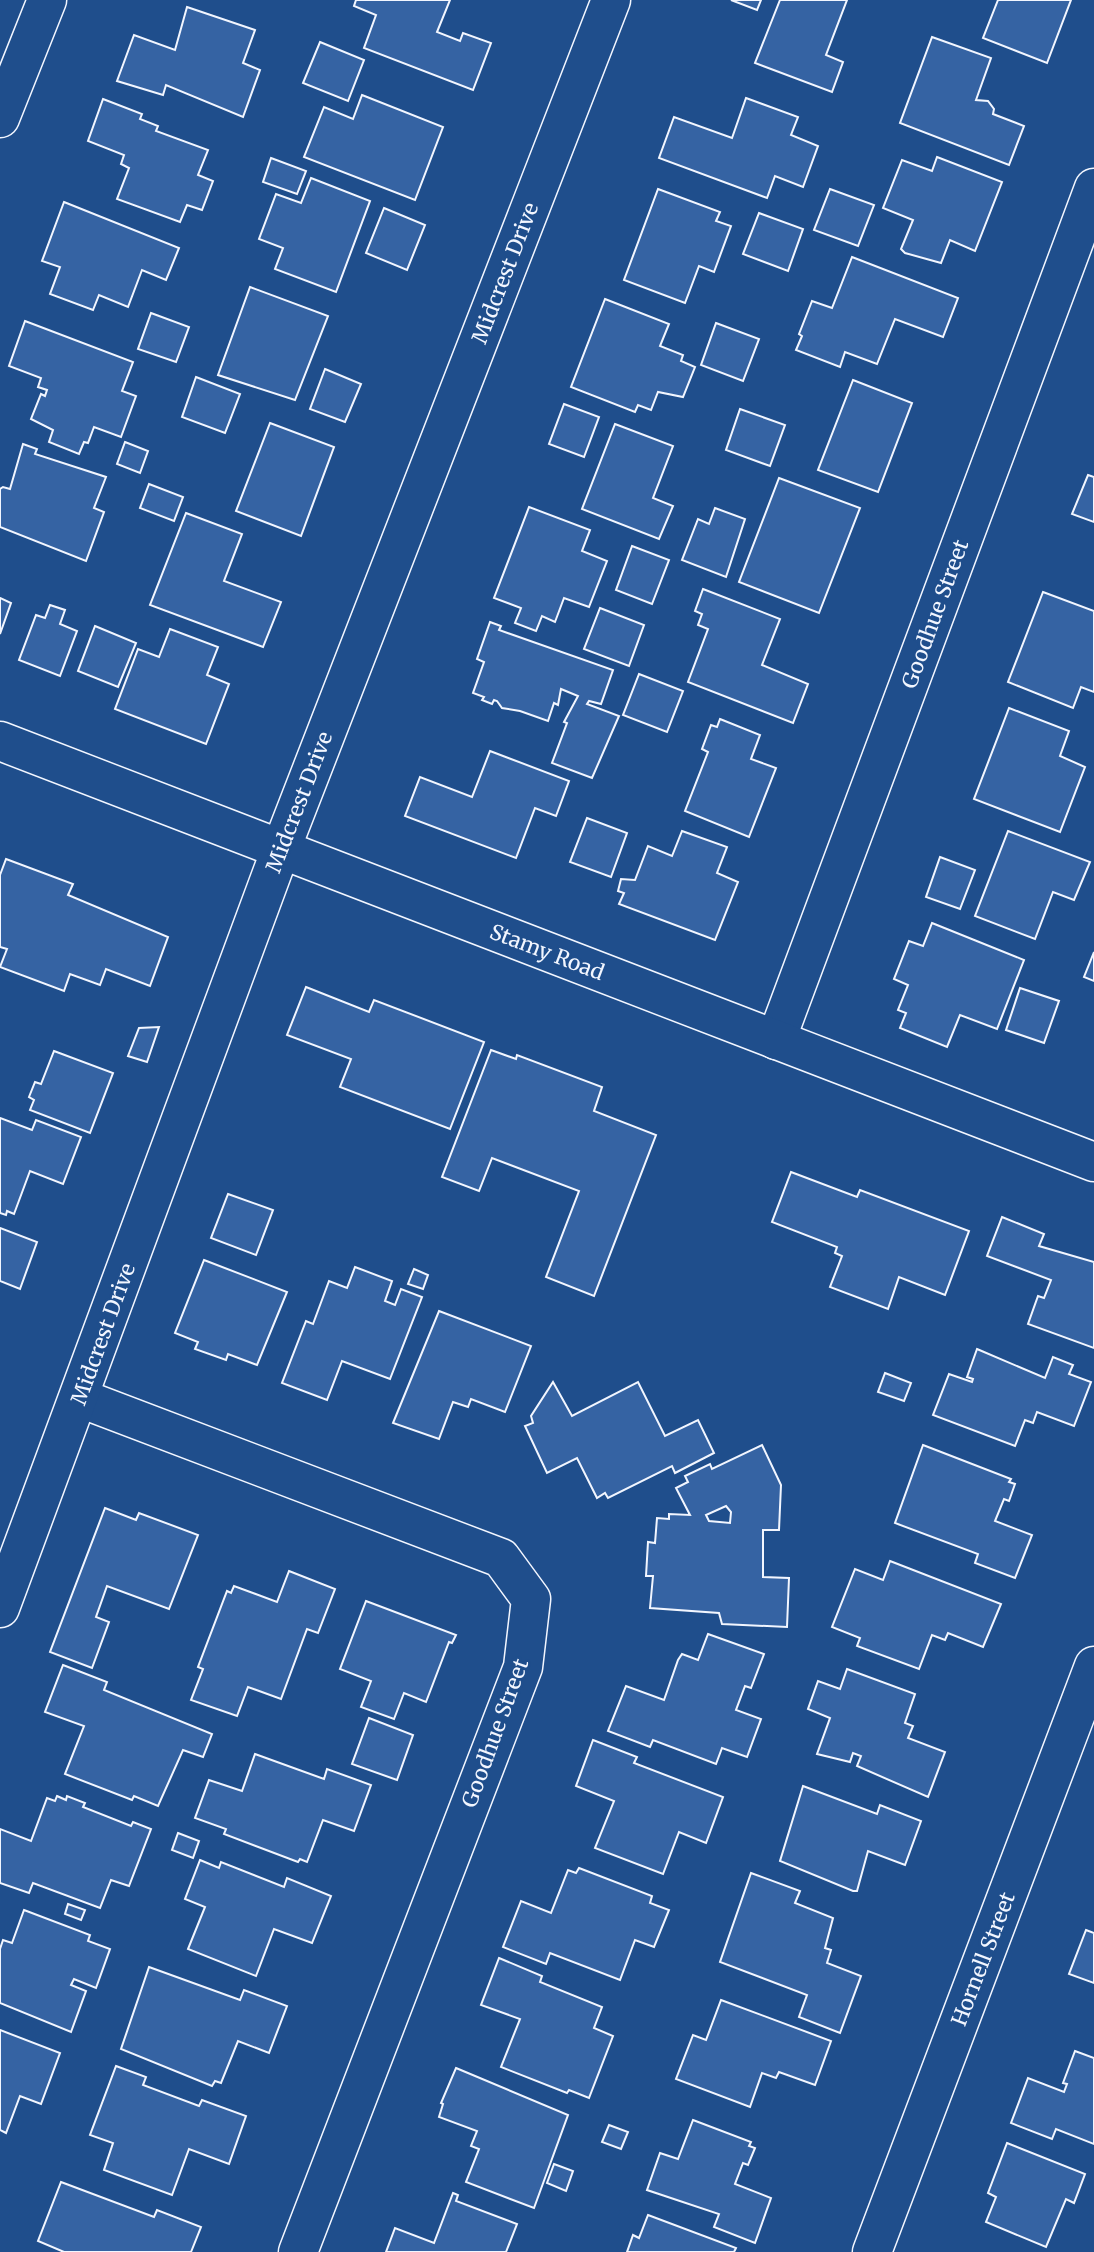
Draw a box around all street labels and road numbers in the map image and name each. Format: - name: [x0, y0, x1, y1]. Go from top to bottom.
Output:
- street label: Midcrest Drive: [466, 199, 544, 347]
- street label: Goodhue Street: [896, 536, 974, 692]
- street label: Midcrest Drive: [260, 728, 338, 876]
- street label: Stamy Road: [486, 918, 608, 986]
- street label: Midcrest Drive: [65, 1259, 141, 1409]
- street label: Goodhue Street: [456, 1655, 534, 1811]
- street label: Hornell Street: [945, 1888, 1021, 2030]

